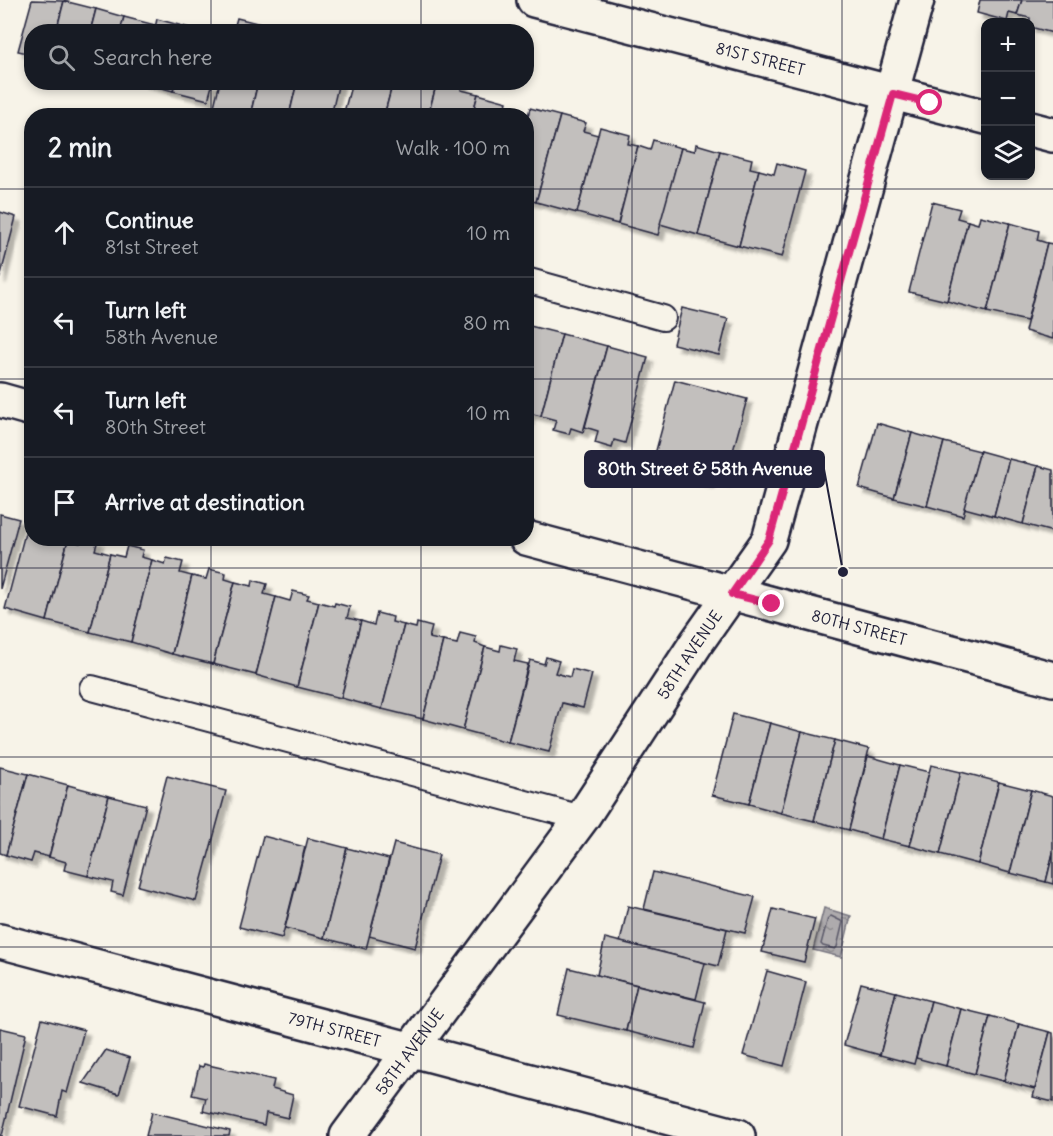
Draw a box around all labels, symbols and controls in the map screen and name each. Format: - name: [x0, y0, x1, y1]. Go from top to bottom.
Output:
- map controls: [981, 18, 1035, 180]
- button: +: [981, 18, 1035, 72]
- search box: [24, 24, 534, 90]
- street label: 81ST STREET: [714, 38, 807, 80]
- icon: search: [45, 41, 78, 74]
- text: Search here: [93, 43, 212, 71]
- button: −: [981, 72, 1035, 126]
- route start: [916, 89, 942, 115]
- button: layers: [981, 126, 1035, 180]
- text: 2 min: [48, 131, 112, 164]
- text: Walk · 100 m: [396, 135, 510, 160]
- text: Continue: [105, 206, 194, 234]
- icon: ahead: [48, 216, 81, 249]
- text: 10 m: [467, 220, 510, 245]
- text: 81st Street: [105, 234, 198, 259]
- text: Turn left: [105, 296, 186, 324]
- icon: left: [48, 306, 81, 339]
- text: 80 m: [463, 310, 510, 335]
- text: 58th Avenue: [105, 324, 218, 349]
- text: Turn left: [105, 386, 186, 414]
- icon: left: [48, 396, 81, 429]
- text: 10 m: [467, 400, 510, 425]
- text: 80th Street: [105, 414, 206, 439]
- callout: 80th Street & 58th Avenue: [585, 451, 824, 487]
- text: 80th Street & 58th Avenue: [597, 457, 813, 480]
- icon: arrive: [48, 486, 81, 519]
- text: Arrive at destination: [105, 488, 305, 516]
- route end: [758, 590, 784, 616]
- street label: 80TH STREET: [810, 605, 909, 649]
- street label: 58TH AVENUE: [653, 606, 726, 703]
- street label: 58TH AVENUE: [371, 1004, 448, 1099]
- street label: 79TH STREET: [286, 1008, 383, 1051]

